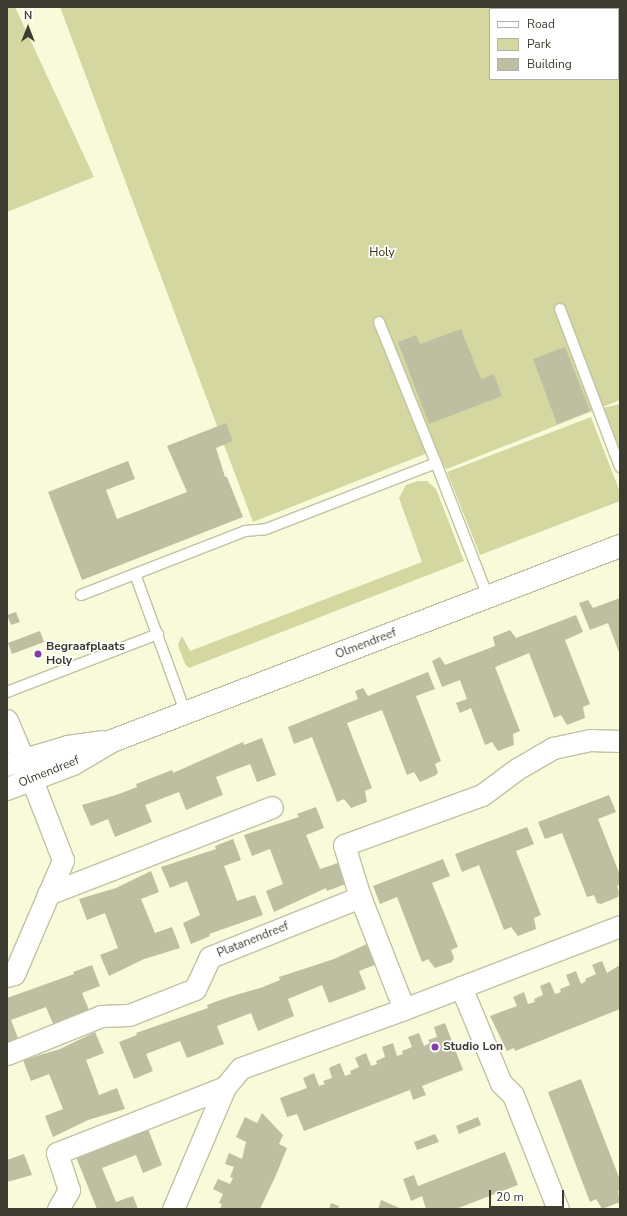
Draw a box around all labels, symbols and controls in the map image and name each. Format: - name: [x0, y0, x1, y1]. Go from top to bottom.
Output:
- north arrow: [8, 8, 48, 48]
- text: N: [24, 8, 32, 23]
- legend: [489, 8, 619, 80]
- text: Road: [527, 16, 555, 32]
- text: Park: [527, 36, 551, 52]
- text: Building: [527, 56, 572, 72]
- park label: Holy: [369, 246, 395, 260]
- street label: Olmendreef: [333, 626, 399, 662]
- place label: Begraafplaats Holy: [46, 640, 125, 668]
- marker: Begraafplaats Holy: [33, 649, 43, 659]
- street label: Olmendreef: [17, 753, 81, 791]
- street label: Platanendreef: [215, 919, 291, 961]
- place label: Studio Lon: [443, 1040, 503, 1054]
- marker: Studio Lon: [430, 1042, 440, 1052]
- scale bar: [491, 1182, 566, 1208]
- text: 20 m: [496, 1189, 524, 1205]

